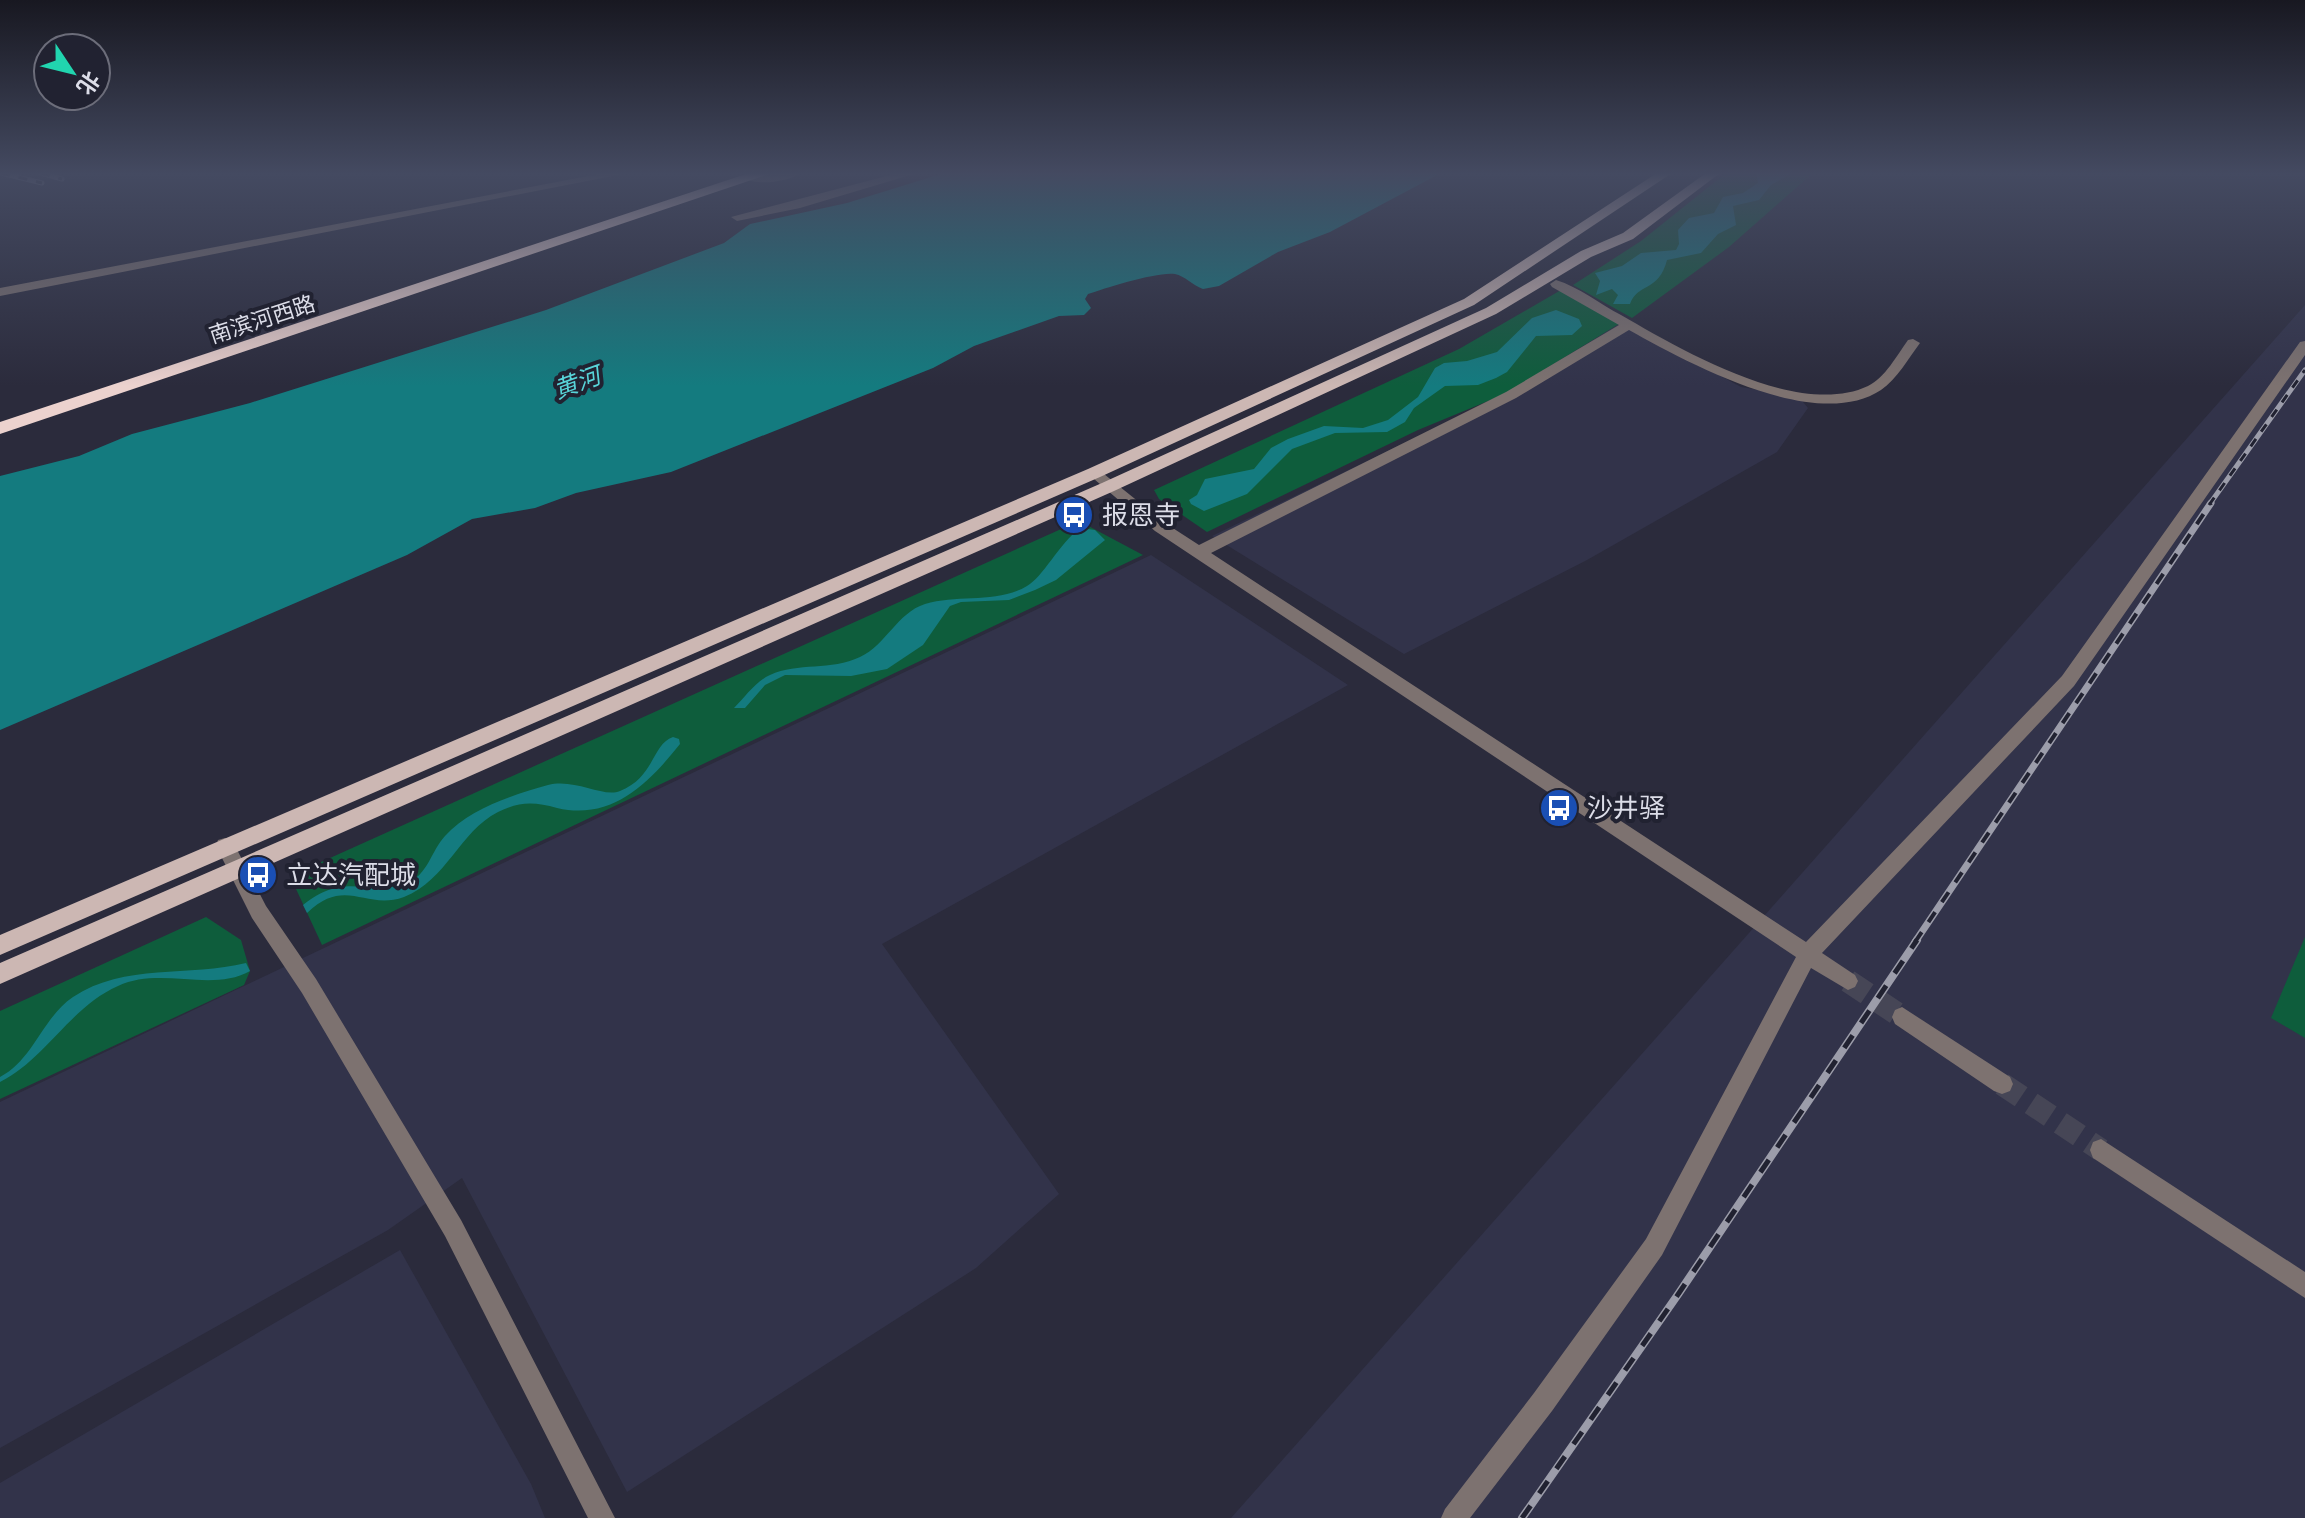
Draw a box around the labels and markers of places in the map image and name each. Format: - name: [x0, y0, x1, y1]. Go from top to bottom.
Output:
- bus stop icon: 报恩寺: [1053, 494, 1095, 536]
- place label: 报恩寺: [1102, 499, 1180, 531]
- bus stop icon: 沙井驿: [1538, 787, 1580, 829]
- place label: 沙井驿: [1587, 792, 1665, 824]
- bus stop icon: 立达汽配城: [237, 854, 279, 896]
- place label: 立达汽配城: [286, 859, 416, 891]

